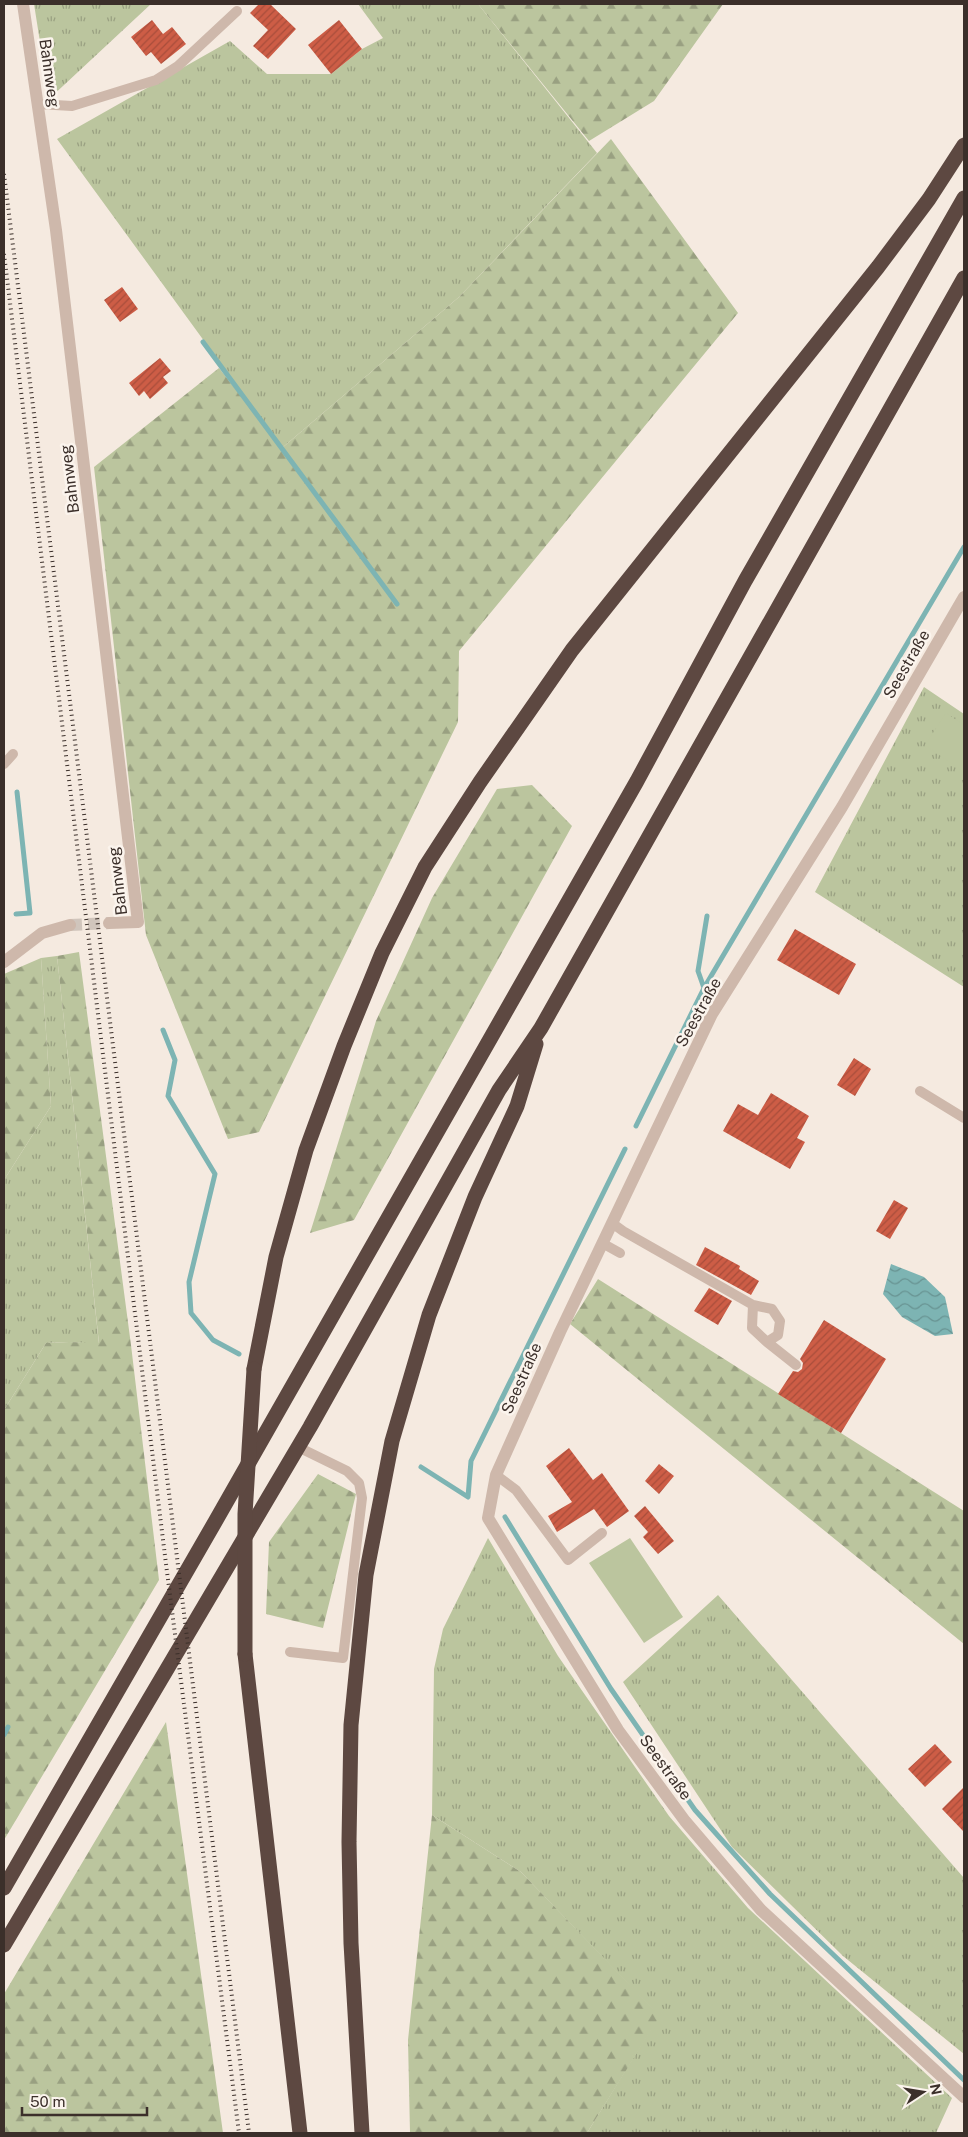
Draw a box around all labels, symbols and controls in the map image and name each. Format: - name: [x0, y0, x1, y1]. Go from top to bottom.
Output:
- street label: Bahnweg: [35, 38, 64, 109]
- street label: Bahnweg: [56, 443, 83, 514]
- street label: Seestraße: [879, 626, 934, 702]
- street label: Bahnweg: [104, 845, 131, 916]
- street label: Seestraße: [672, 974, 725, 1050]
- street label: Seestraße: [497, 1340, 546, 1417]
- street label: Seestraße: [636, 1731, 696, 1804]
- north arrow: [898, 2067, 948, 2117]
- text: N: [927, 2082, 945, 2096]
- scale bar: [22, 2084, 148, 2116]
- text: 50 m: [30, 2093, 65, 2110]

